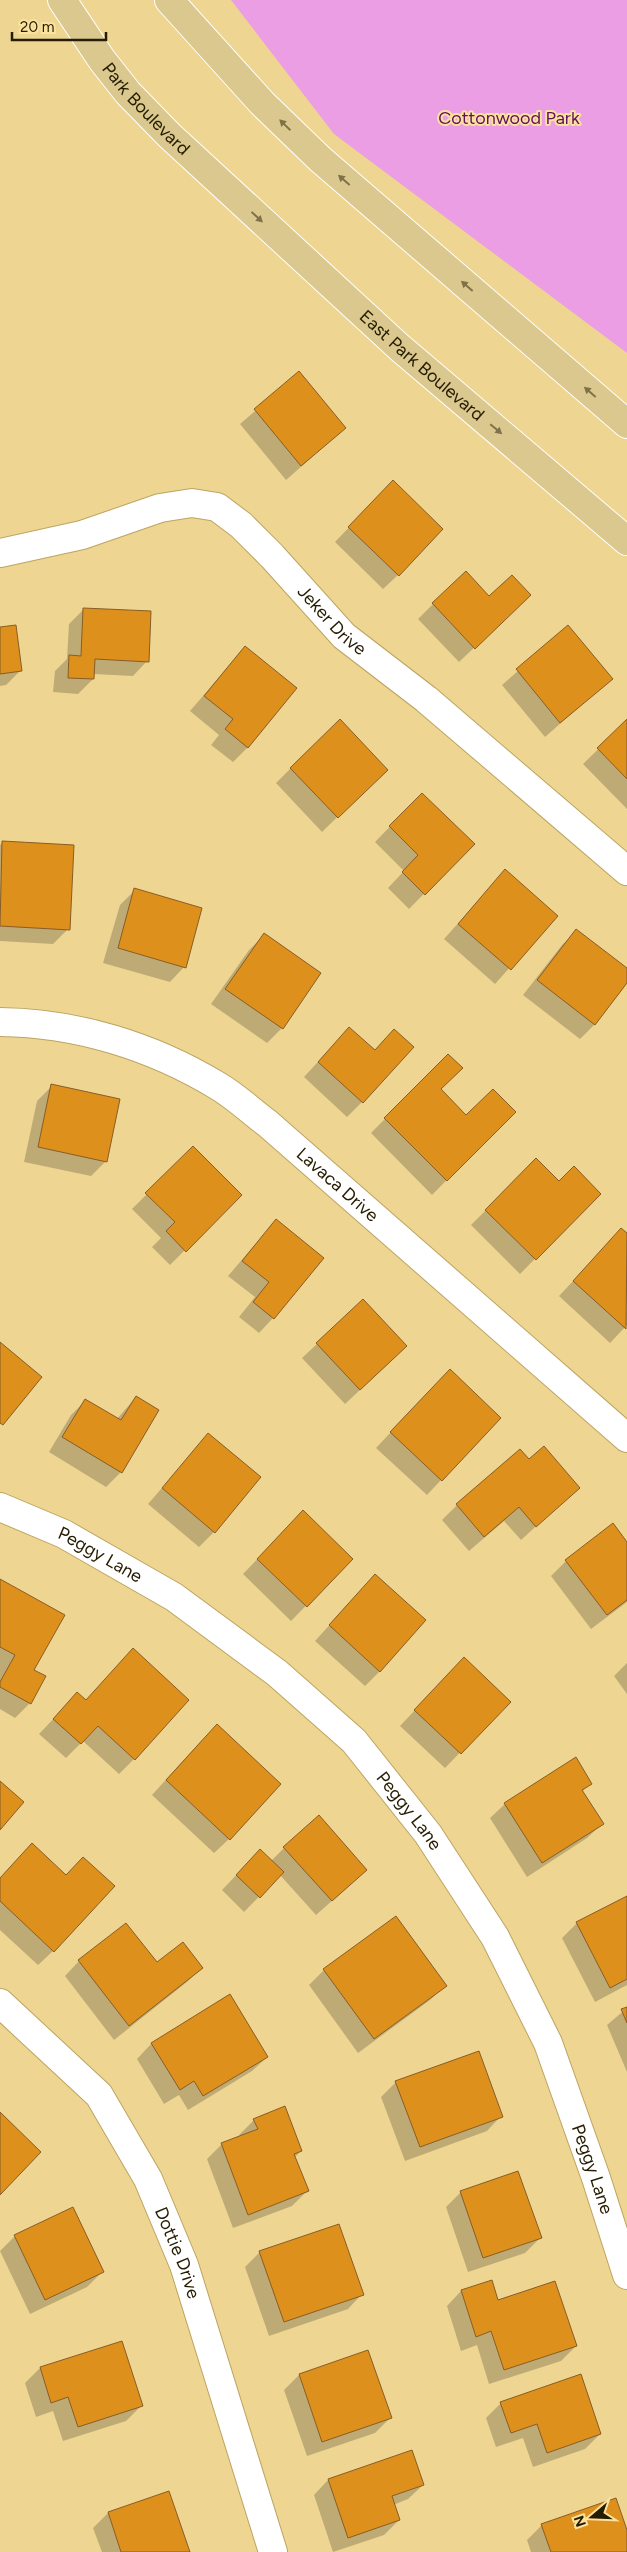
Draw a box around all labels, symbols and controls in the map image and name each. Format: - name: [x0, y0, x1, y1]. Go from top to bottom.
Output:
- scale bar: [12, 10, 106, 42]
- text: 20 m: [20, 18, 54, 36]
- street label: Park Boulevard: [97, 58, 194, 160]
- park label: Cottonwood Park: [438, 107, 580, 129]
- one-way arrow: [279, 119, 291, 131]
- one-way arrow: [339, 174, 351, 186]
- one-way arrow: [251, 211, 263, 223]
- one-way arrow: [461, 281, 473, 292]
- street label: East Park Boulevard: [355, 305, 489, 426]
- one-way arrow: [584, 387, 597, 398]
- one-way arrow: [490, 424, 503, 435]
- street label: Jeker Drive: [293, 581, 371, 660]
- street label: Lavaca Drive: [292, 1143, 383, 1227]
- street label: Peggy Lane: [55, 1522, 146, 1588]
- street label: Peggy Lane: [372, 1767, 447, 1854]
- street label: Peggy Lane: [567, 2121, 618, 2217]
- street label: Dottie Drive: [150, 2204, 205, 2302]
- north arrow: [567, 2492, 617, 2542]
- text: N: [570, 2513, 590, 2529]

